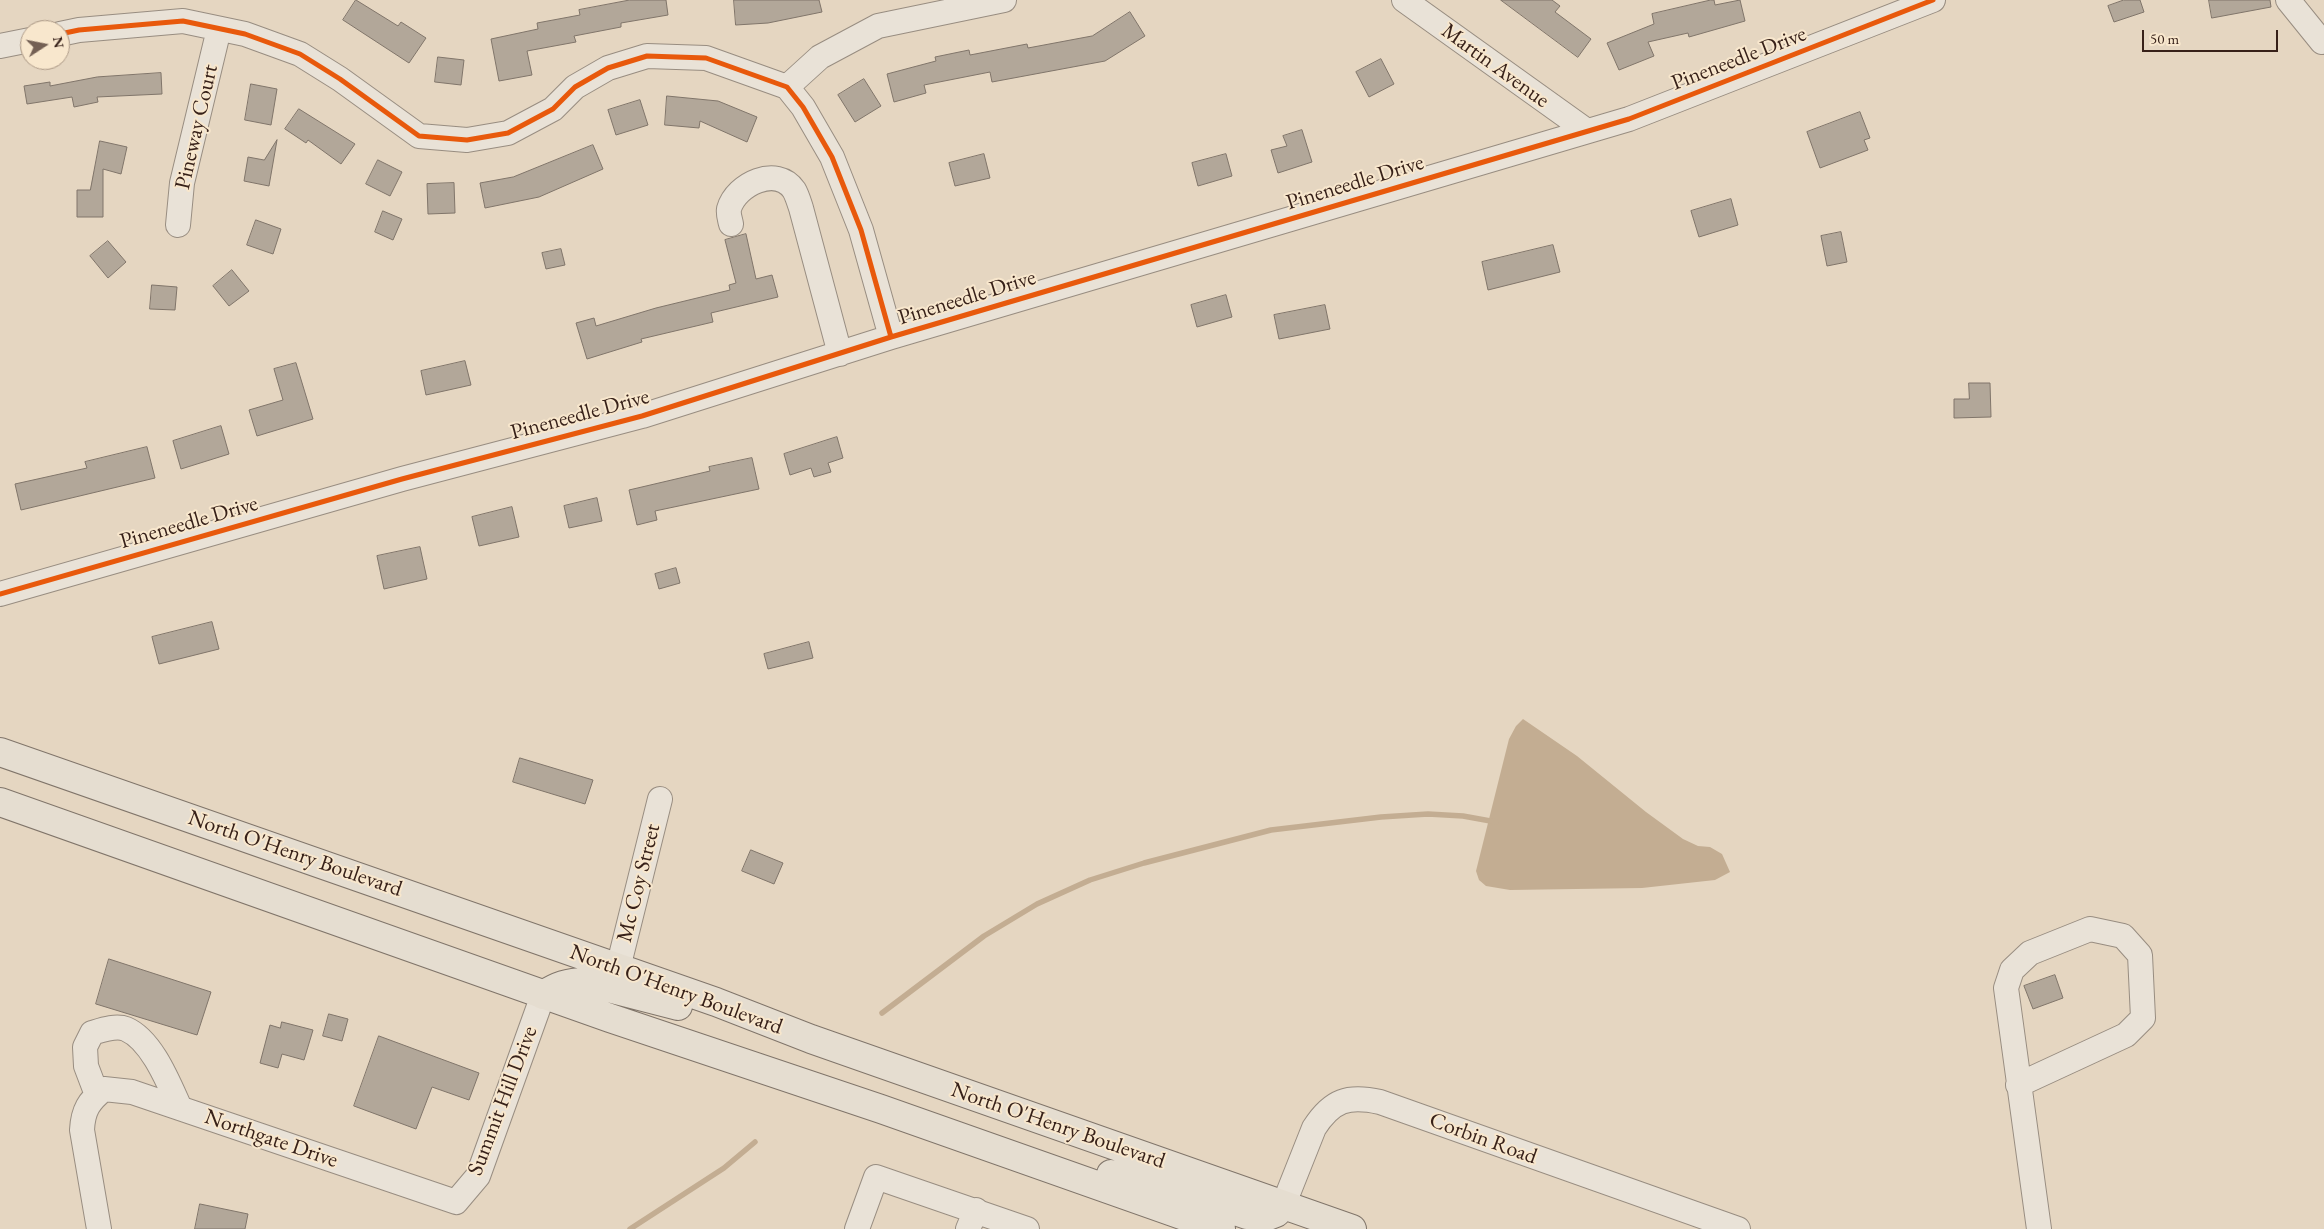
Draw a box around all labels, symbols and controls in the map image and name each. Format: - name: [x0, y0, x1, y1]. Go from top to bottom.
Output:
- street label: Martin Avenue: [1436, 18, 1554, 114]
- north arrow: [20, 20, 70, 70]
- scale bar: [2144, 20, 2280, 52]
- street label: Pineneedle Drive: [1668, 21, 1810, 97]
- text: 50 m: [2150, 29, 2179, 48]
- text: N: [49, 35, 69, 50]
- street label: Pineway Court: [170, 62, 224, 192]
- street label: Pineneedle Drive: [1283, 150, 1427, 216]
- street label: Pineneedle Drive: [895, 265, 1039, 331]
- street label: Pineneedle Drive: [508, 384, 652, 446]
- street label: Pineneedle Drive: [117, 491, 261, 555]
- street label: North O'Henry Boulevard: [184, 805, 406, 903]
- street label: Mc Coy Street: [612, 821, 666, 945]
- street label: North O'Henry Boulevard: [566, 939, 786, 1041]
- street label: Summit Hill Drive: [462, 1023, 544, 1179]
- street label: North O'Henry Boulevard: [947, 1077, 1169, 1175]
- street label: Northgate Drive: [201, 1104, 341, 1174]
- street label: Corbin Road: [1426, 1107, 1540, 1171]

